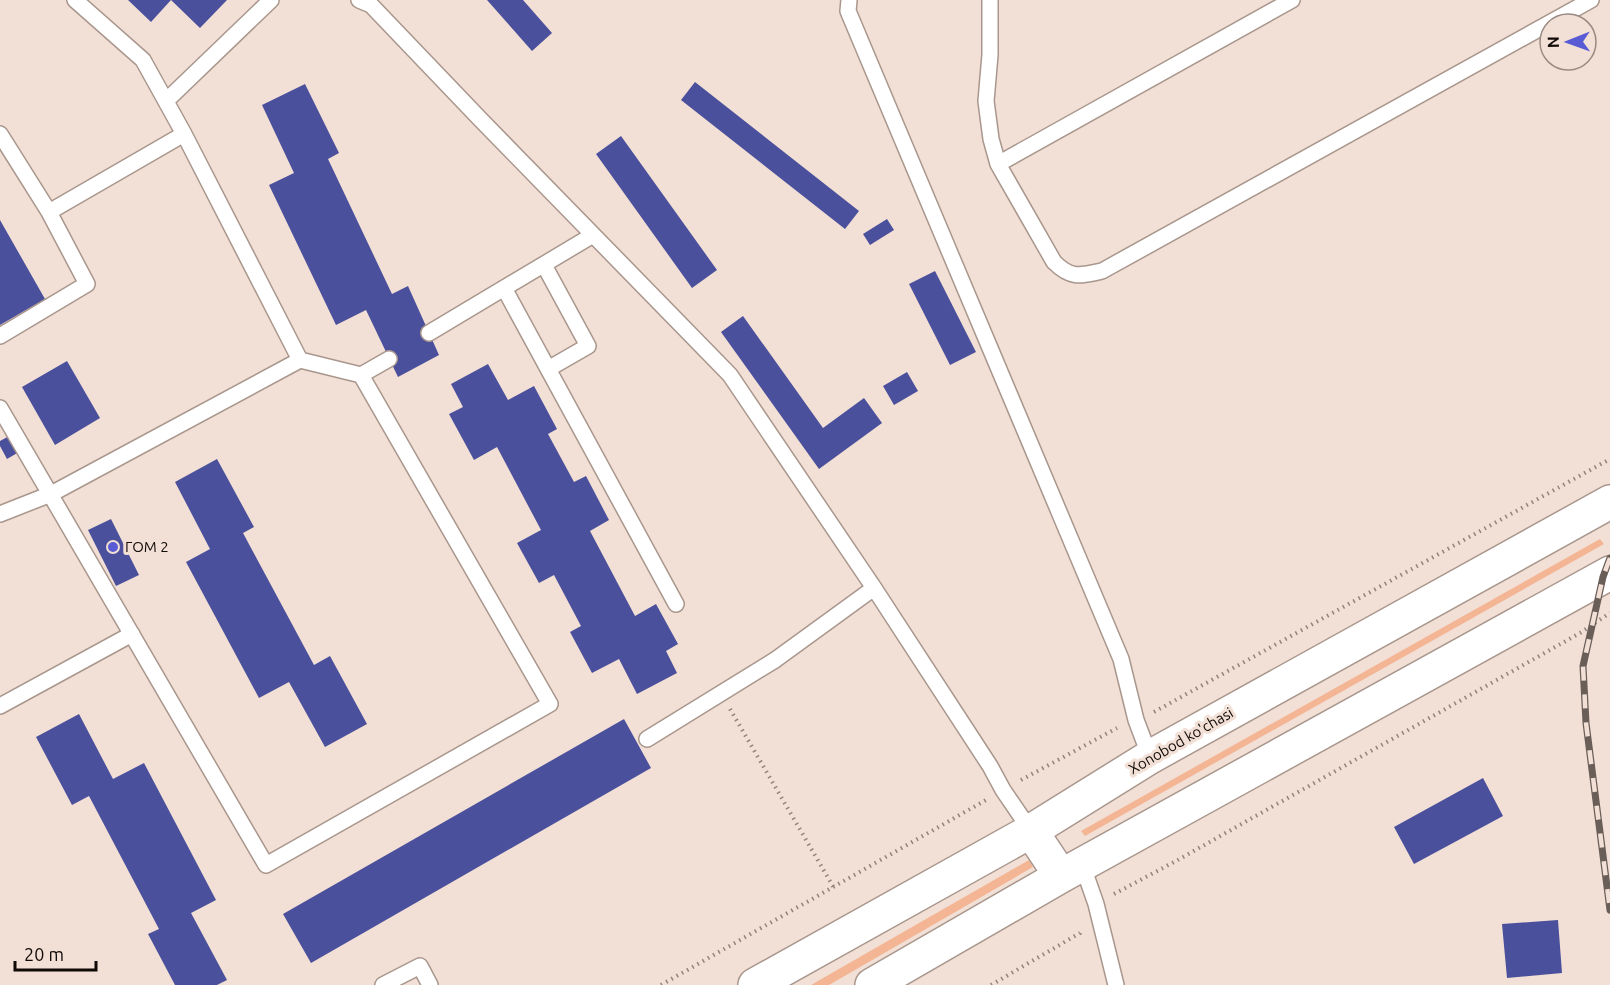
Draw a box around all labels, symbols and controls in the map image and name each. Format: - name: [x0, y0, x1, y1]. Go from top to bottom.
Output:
- north arrow: [1538, 12, 1598, 72]
- text: N: [1544, 36, 1562, 48]
- place label: ГОМ 2: [125, 538, 169, 555]
- marker: ГОМ 2: [106, 540, 120, 554]
- street label: Xonobod ko'chasi: [1126, 704, 1236, 777]
- scale bar: [15, 934, 96, 972]
- text: 20 m: [24, 944, 64, 964]

